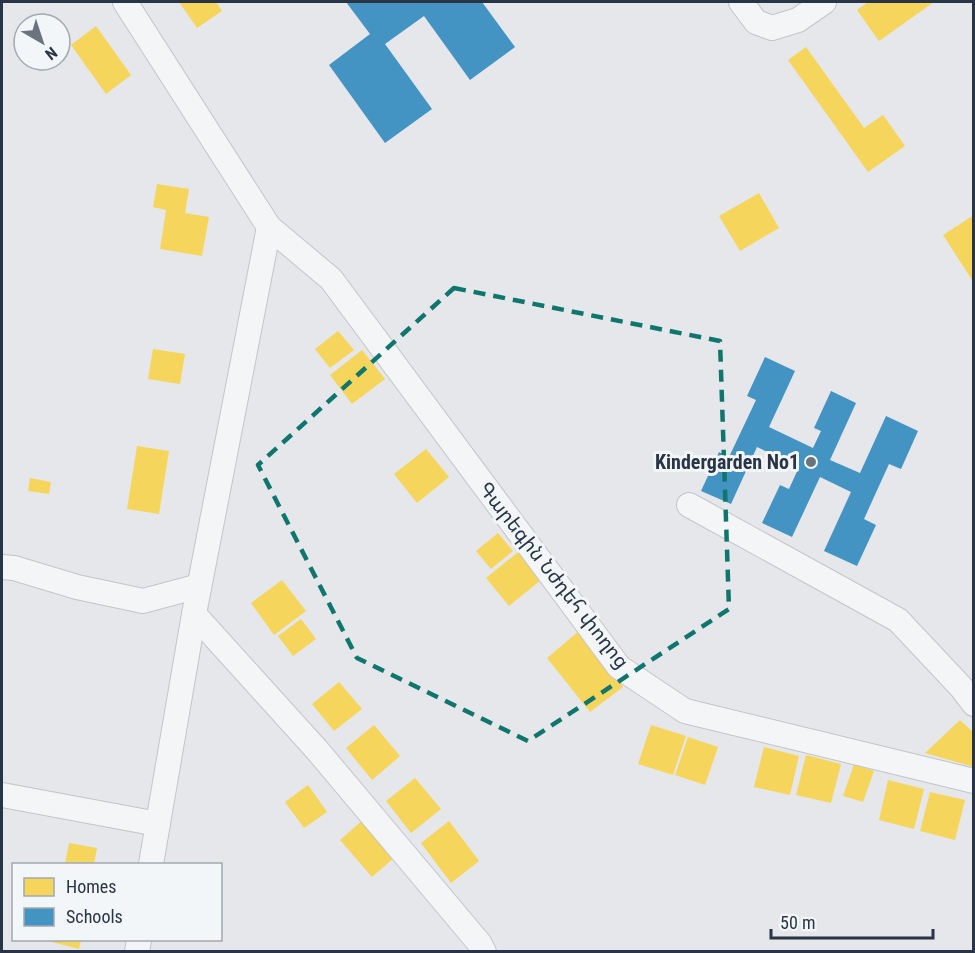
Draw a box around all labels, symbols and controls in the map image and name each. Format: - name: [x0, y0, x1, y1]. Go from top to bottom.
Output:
- north arrow: [12, 12, 72, 72]
- text: N: [41, 43, 61, 64]
- place label: Kindergarden No1: [655, 450, 799, 474]
- marker: Kindergarden No1: [804, 455, 818, 469]
- street label: Գարեգին Նժդեհ փողոց: [474, 477, 634, 673]
- legend: [12, 863, 222, 941]
- text: Homes: [66, 876, 116, 897]
- scale bar: [771, 902, 933, 940]
- text: Schools: [66, 906, 123, 927]
- text: 50 m: [780, 912, 815, 933]

